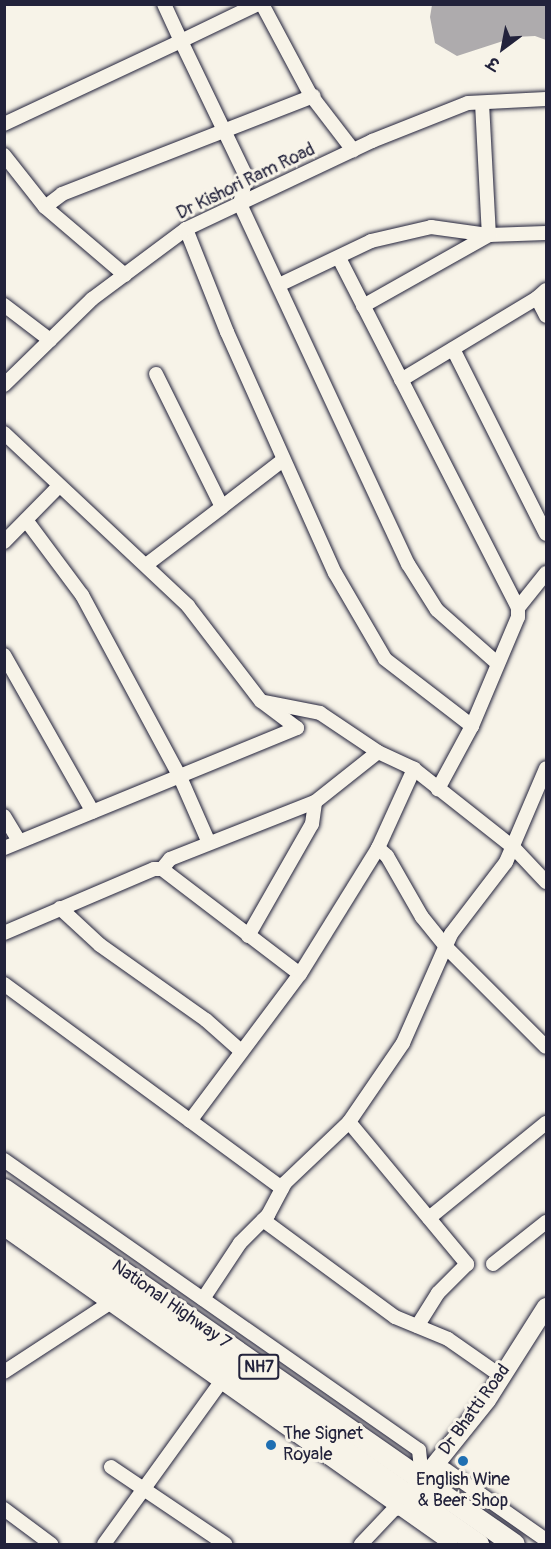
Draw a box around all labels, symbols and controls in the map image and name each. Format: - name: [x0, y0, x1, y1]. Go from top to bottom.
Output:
- north arrow: [473, 18, 533, 78]
- text: उ: [484, 52, 503, 75]
- street label: Dr Kishori Ram Road: [173, 139, 319, 225]
- street label: National Highway 7: [107, 1256, 235, 1354]
- road number: NH7: [238, 1354, 280, 1380]
- street label: Dr Bhatti Road: [435, 1360, 515, 1460]
- place label: The Signet Royale: [283, 1424, 363, 1466]
- marker: The Signet Royale: [264, 1438, 278, 1452]
- marker: English Wine & Beer Shop: [456, 1454, 470, 1468]
- place label: English Wine & Beer Shop: [416, 1470, 510, 1512]

